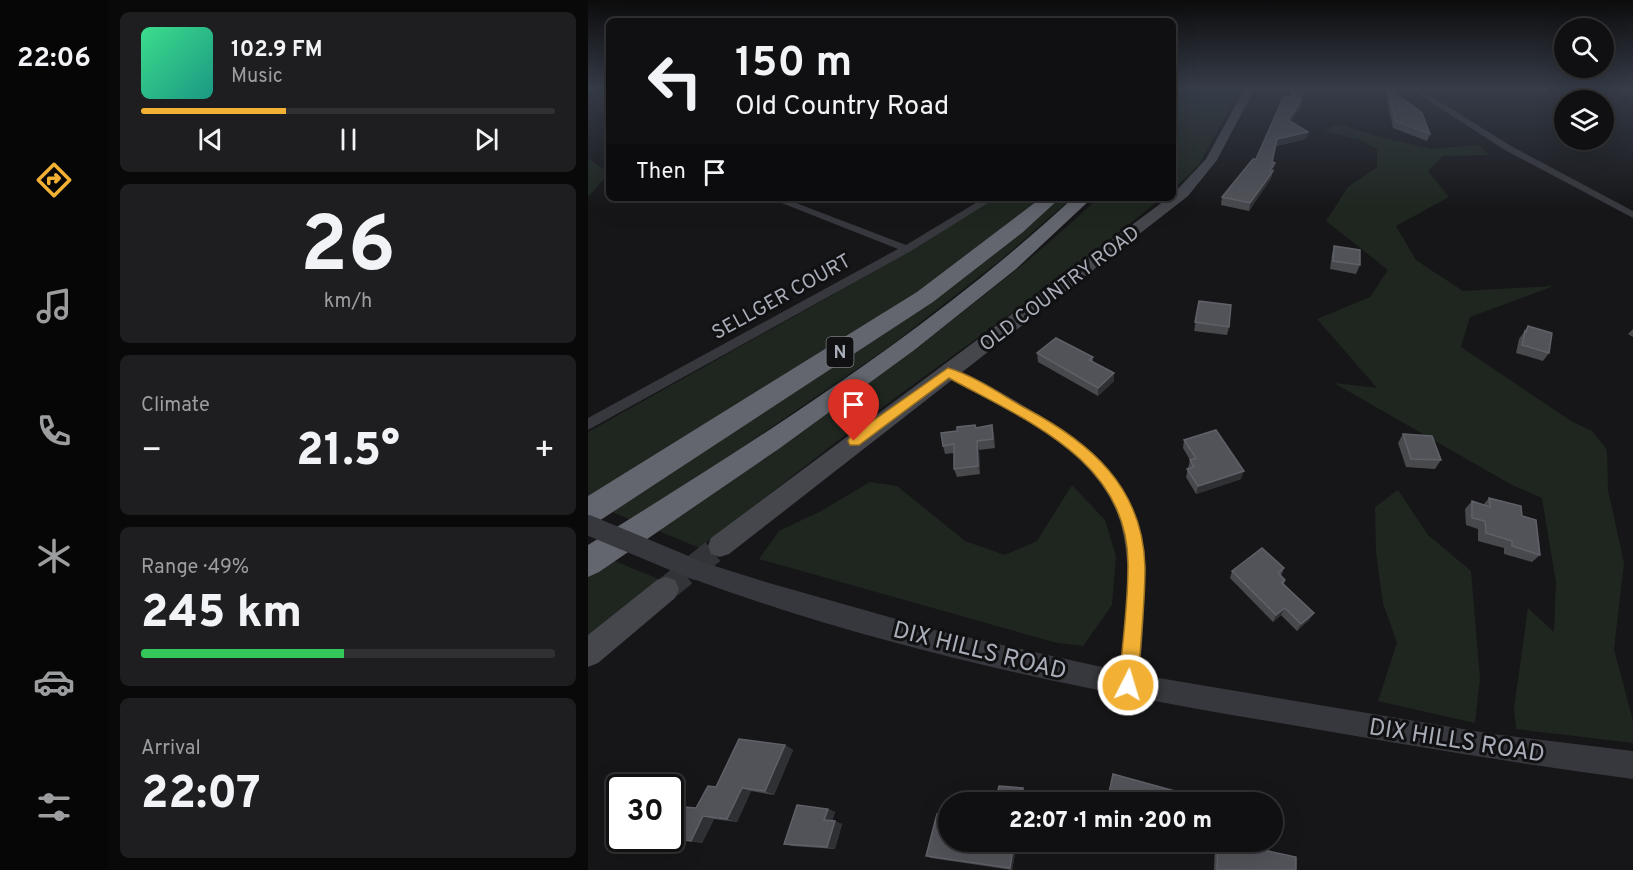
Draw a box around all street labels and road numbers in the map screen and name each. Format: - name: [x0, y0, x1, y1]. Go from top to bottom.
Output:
- street label: OLD COUNTRY ROAD: [975, 221, 1146, 358]
- street label: SELLGER COURT: [708, 249, 856, 347]
- road number: N: [826, 337, 854, 367]
- street label: DIX HILLS ROAD: [890, 616, 1069, 688]
- street label: DIX HILLS ROAD: [1367, 713, 1547, 771]

